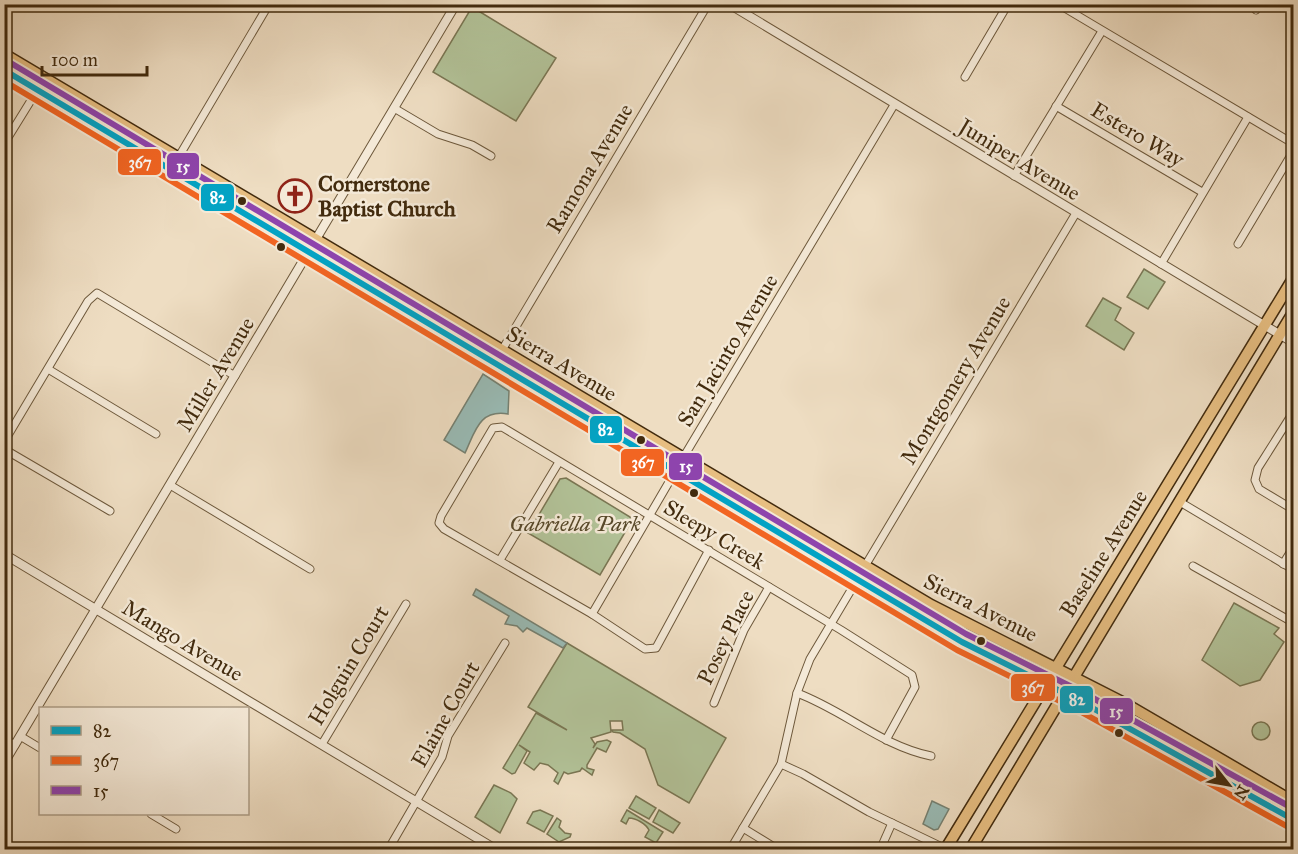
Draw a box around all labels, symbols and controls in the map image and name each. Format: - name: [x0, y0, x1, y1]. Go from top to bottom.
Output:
- scale bar: [42, 39, 147, 77]
- text: 100 m: [51, 49, 98, 71]
- street label: Estero Way: [1086, 96, 1190, 173]
- street label: Ramona Avenue: [540, 99, 639, 238]
- street label: Juniper Avenue: [952, 111, 1086, 206]
- line badge: 367: [117, 148, 162, 176]
- line badge: 15: [166, 152, 200, 180]
- text: 367: [128, 153, 152, 173]
- text: 15: [176, 157, 190, 176]
- place label: Cornerstone Baptist Church: [318, 170, 456, 222]
- church icon: Cornerstone Baptist Church: [277, 178, 313, 214]
- line badge: 82: [200, 183, 235, 212]
- text: 82: [210, 188, 227, 207]
- unlabelled marker: [236, 195, 248, 207]
- unlabelled marker: [275, 241, 287, 253]
- street label: San Jacinto Avenue: [671, 269, 784, 431]
- street label: Montgomery Avenue: [895, 291, 1016, 469]
- street label: Miller Avenue: [171, 312, 260, 436]
- street label: Sierra Avenue: [501, 320, 622, 407]
- line badge: 82: [589, 415, 623, 444]
- text: 82: [598, 420, 615, 439]
- unlabelled marker: [635, 434, 647, 446]
- line badge: 367: [620, 448, 665, 477]
- line badge: 15: [668, 452, 703, 481]
- text: 367: [631, 453, 655, 473]
- text: 15: [679, 457, 693, 476]
- street label: Baseline Avenue: [1054, 485, 1153, 622]
- unlabelled marker: [688, 487, 700, 499]
- street label: Sleepy Creek: [659, 493, 771, 576]
- park label: Gabriella Park: [509, 510, 641, 537]
- street label: Sierra Avenue: [919, 567, 1042, 648]
- street label: Posey Place: [691, 586, 760, 689]
- street label: Mango Avenue: [117, 594, 248, 687]
- street label: Holguin Court: [302, 600, 395, 730]
- unlabelled marker: [975, 635, 987, 647]
- street label: Elaine Court: [405, 656, 486, 772]
- line badge: 367: [1010, 673, 1056, 702]
- text: 367: [1021, 678, 1045, 698]
- line badge: 82: [1059, 685, 1094, 714]
- text: 82: [1069, 690, 1086, 709]
- line badge: 15: [1099, 697, 1134, 725]
- text: 15: [1109, 702, 1123, 721]
- legend: [39, 707, 249, 815]
- text: 82: [93, 720, 112, 742]
- unlabelled marker: [1113, 727, 1125, 739]
- text: 367: [93, 750, 119, 772]
- north arrow: [1199, 755, 1259, 815]
- text: 15: [93, 780, 109, 802]
- text: N: [1230, 782, 1253, 804]

